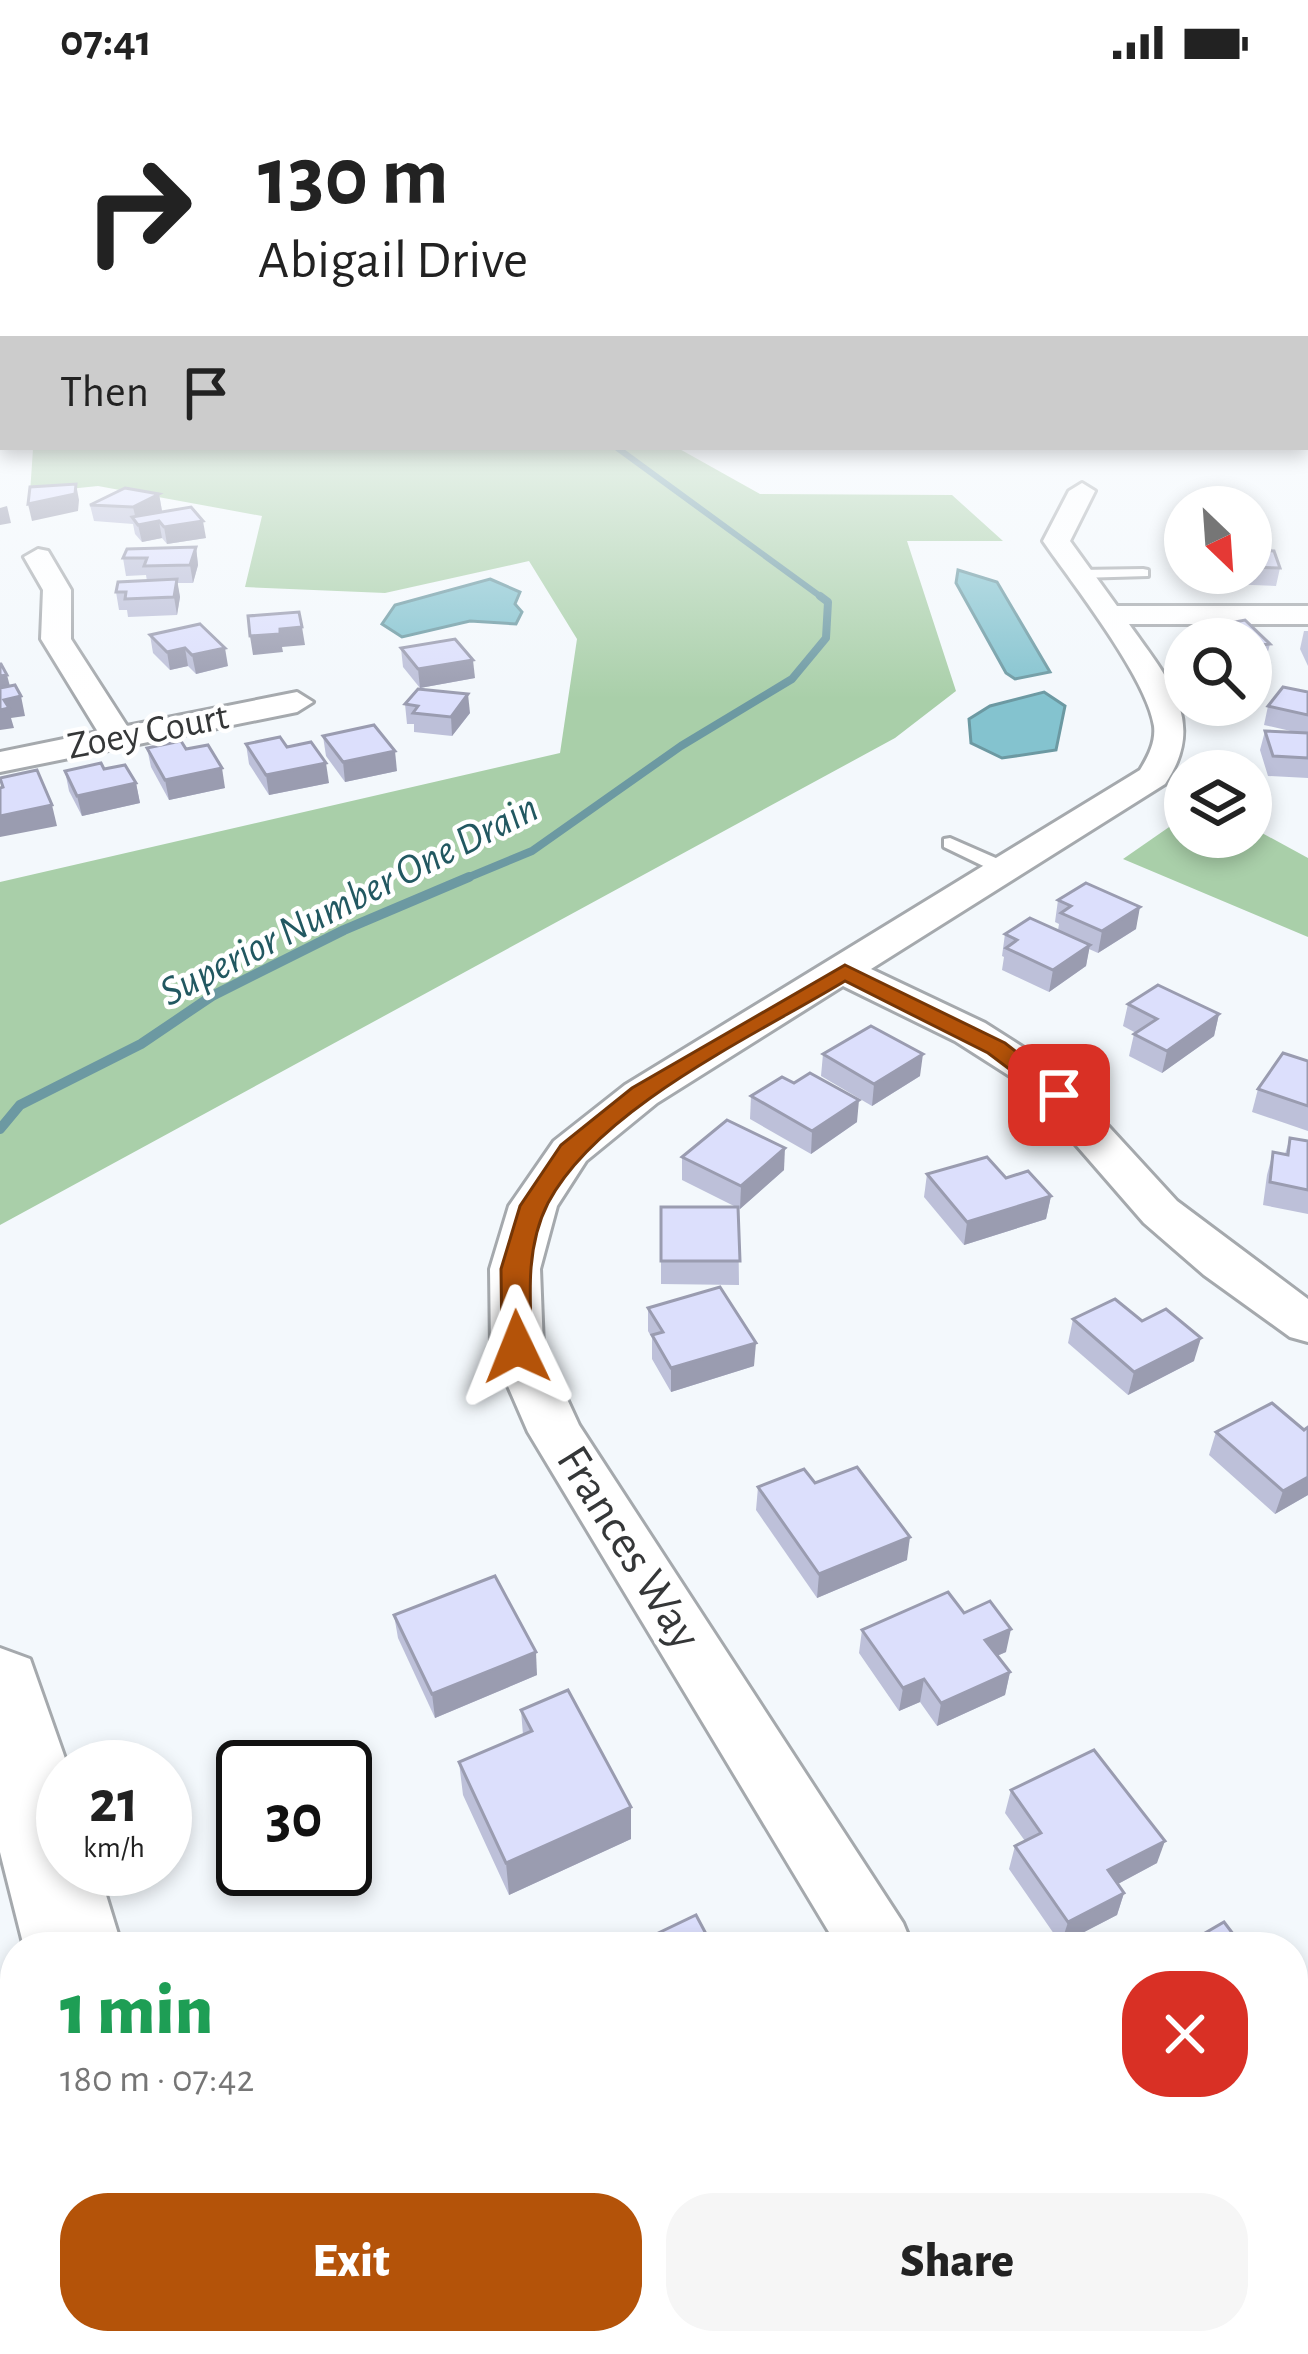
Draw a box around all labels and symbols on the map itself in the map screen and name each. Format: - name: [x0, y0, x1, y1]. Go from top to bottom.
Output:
- north arrow: [1164, 486, 1272, 594]
- street label: Zoey Court: [64, 697, 232, 767]
- water label: Superior Number One Drain: [153, 786, 545, 1015]
- pin: [1008, 1044, 1110, 1146]
- position arrow: [454, 1284, 580, 1410]
- street label: Frances Way: [547, 1438, 709, 1658]
- speed limit sign: 30: [216, 1740, 372, 1896]

